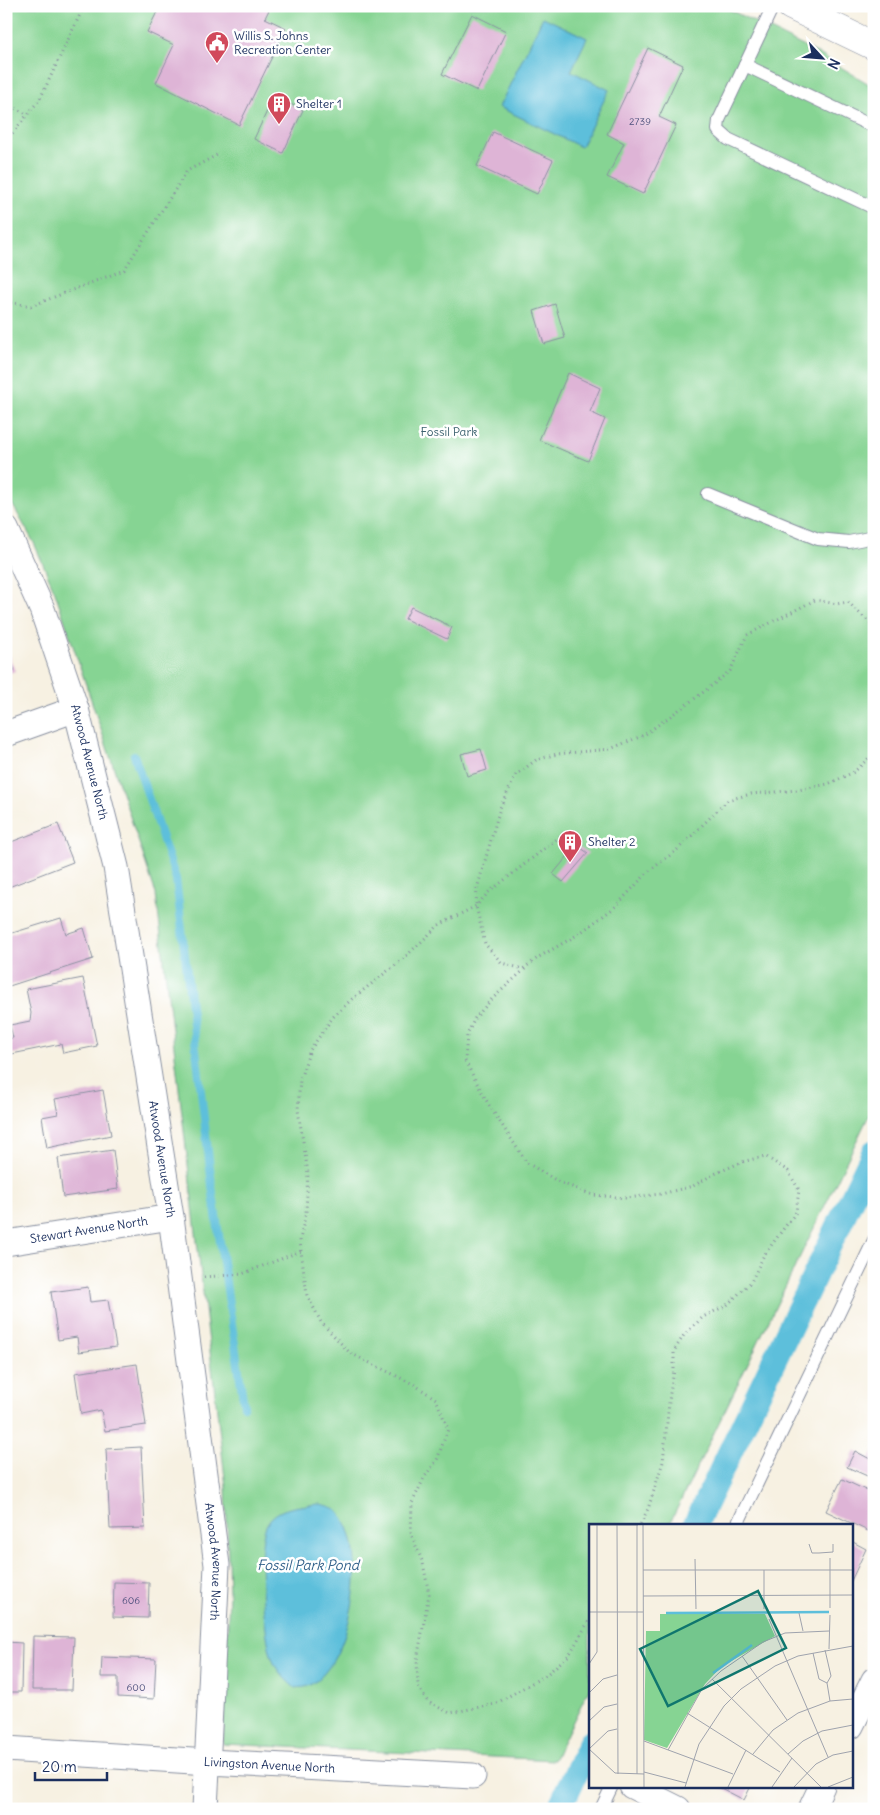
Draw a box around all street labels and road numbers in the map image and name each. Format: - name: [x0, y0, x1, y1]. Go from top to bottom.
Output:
- street label: Atwood Avenue North: [68, 702, 112, 821]
- street label: Atwood Avenue North: [146, 1099, 179, 1219]
- street label: Stewart Avenue North: [29, 1213, 149, 1246]
- street label: Atwood Avenue North: [202, 1502, 225, 1621]
- street label: Livingston Avenue North: [203, 1754, 336, 1776]

